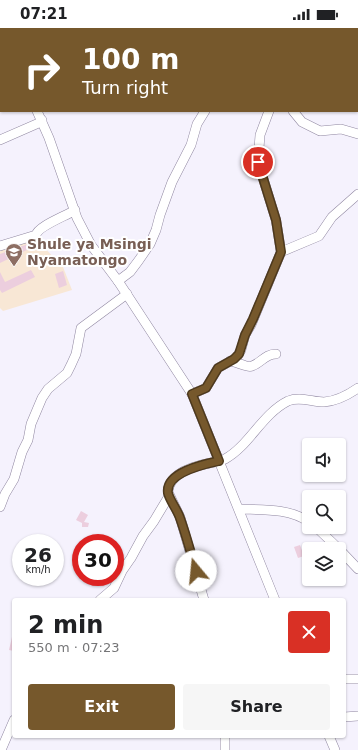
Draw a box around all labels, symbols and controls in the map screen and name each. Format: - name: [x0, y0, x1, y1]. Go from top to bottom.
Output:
- text: 07:21: [20, 5, 68, 23]
- text: 100 m: [82, 43, 179, 76]
- icon: right: [16, 44, 68, 96]
- text: Turn right: [82, 77, 168, 98]
- pin: [241, 145, 275, 179]
- icon: arrive: [247, 151, 269, 173]
- place label: Shule ya Msingi Nyamatongo: [27, 236, 151, 268]
- school or university icon: Shule ya Msingi Nyamatongo: [4, 242, 24, 267]
- map controls: [302, 438, 346, 586]
- button: sound: [302, 438, 346, 482]
- button: search: [302, 490, 346, 534]
- speed limit sign: 30: [72, 534, 124, 586]
- button: layers: [302, 542, 346, 586]
- text: 26: [24, 543, 52, 567]
- position arrow: [175, 550, 217, 592]
- text: km/h: [25, 564, 51, 575]
- text: 2 min: [28, 611, 103, 639]
- button: close: [288, 611, 330, 653]
- text: 550 m · 07:23: [28, 640, 119, 655]
- button: Exit: [28, 684, 175, 730]
- button: Share: [183, 684, 330, 730]

